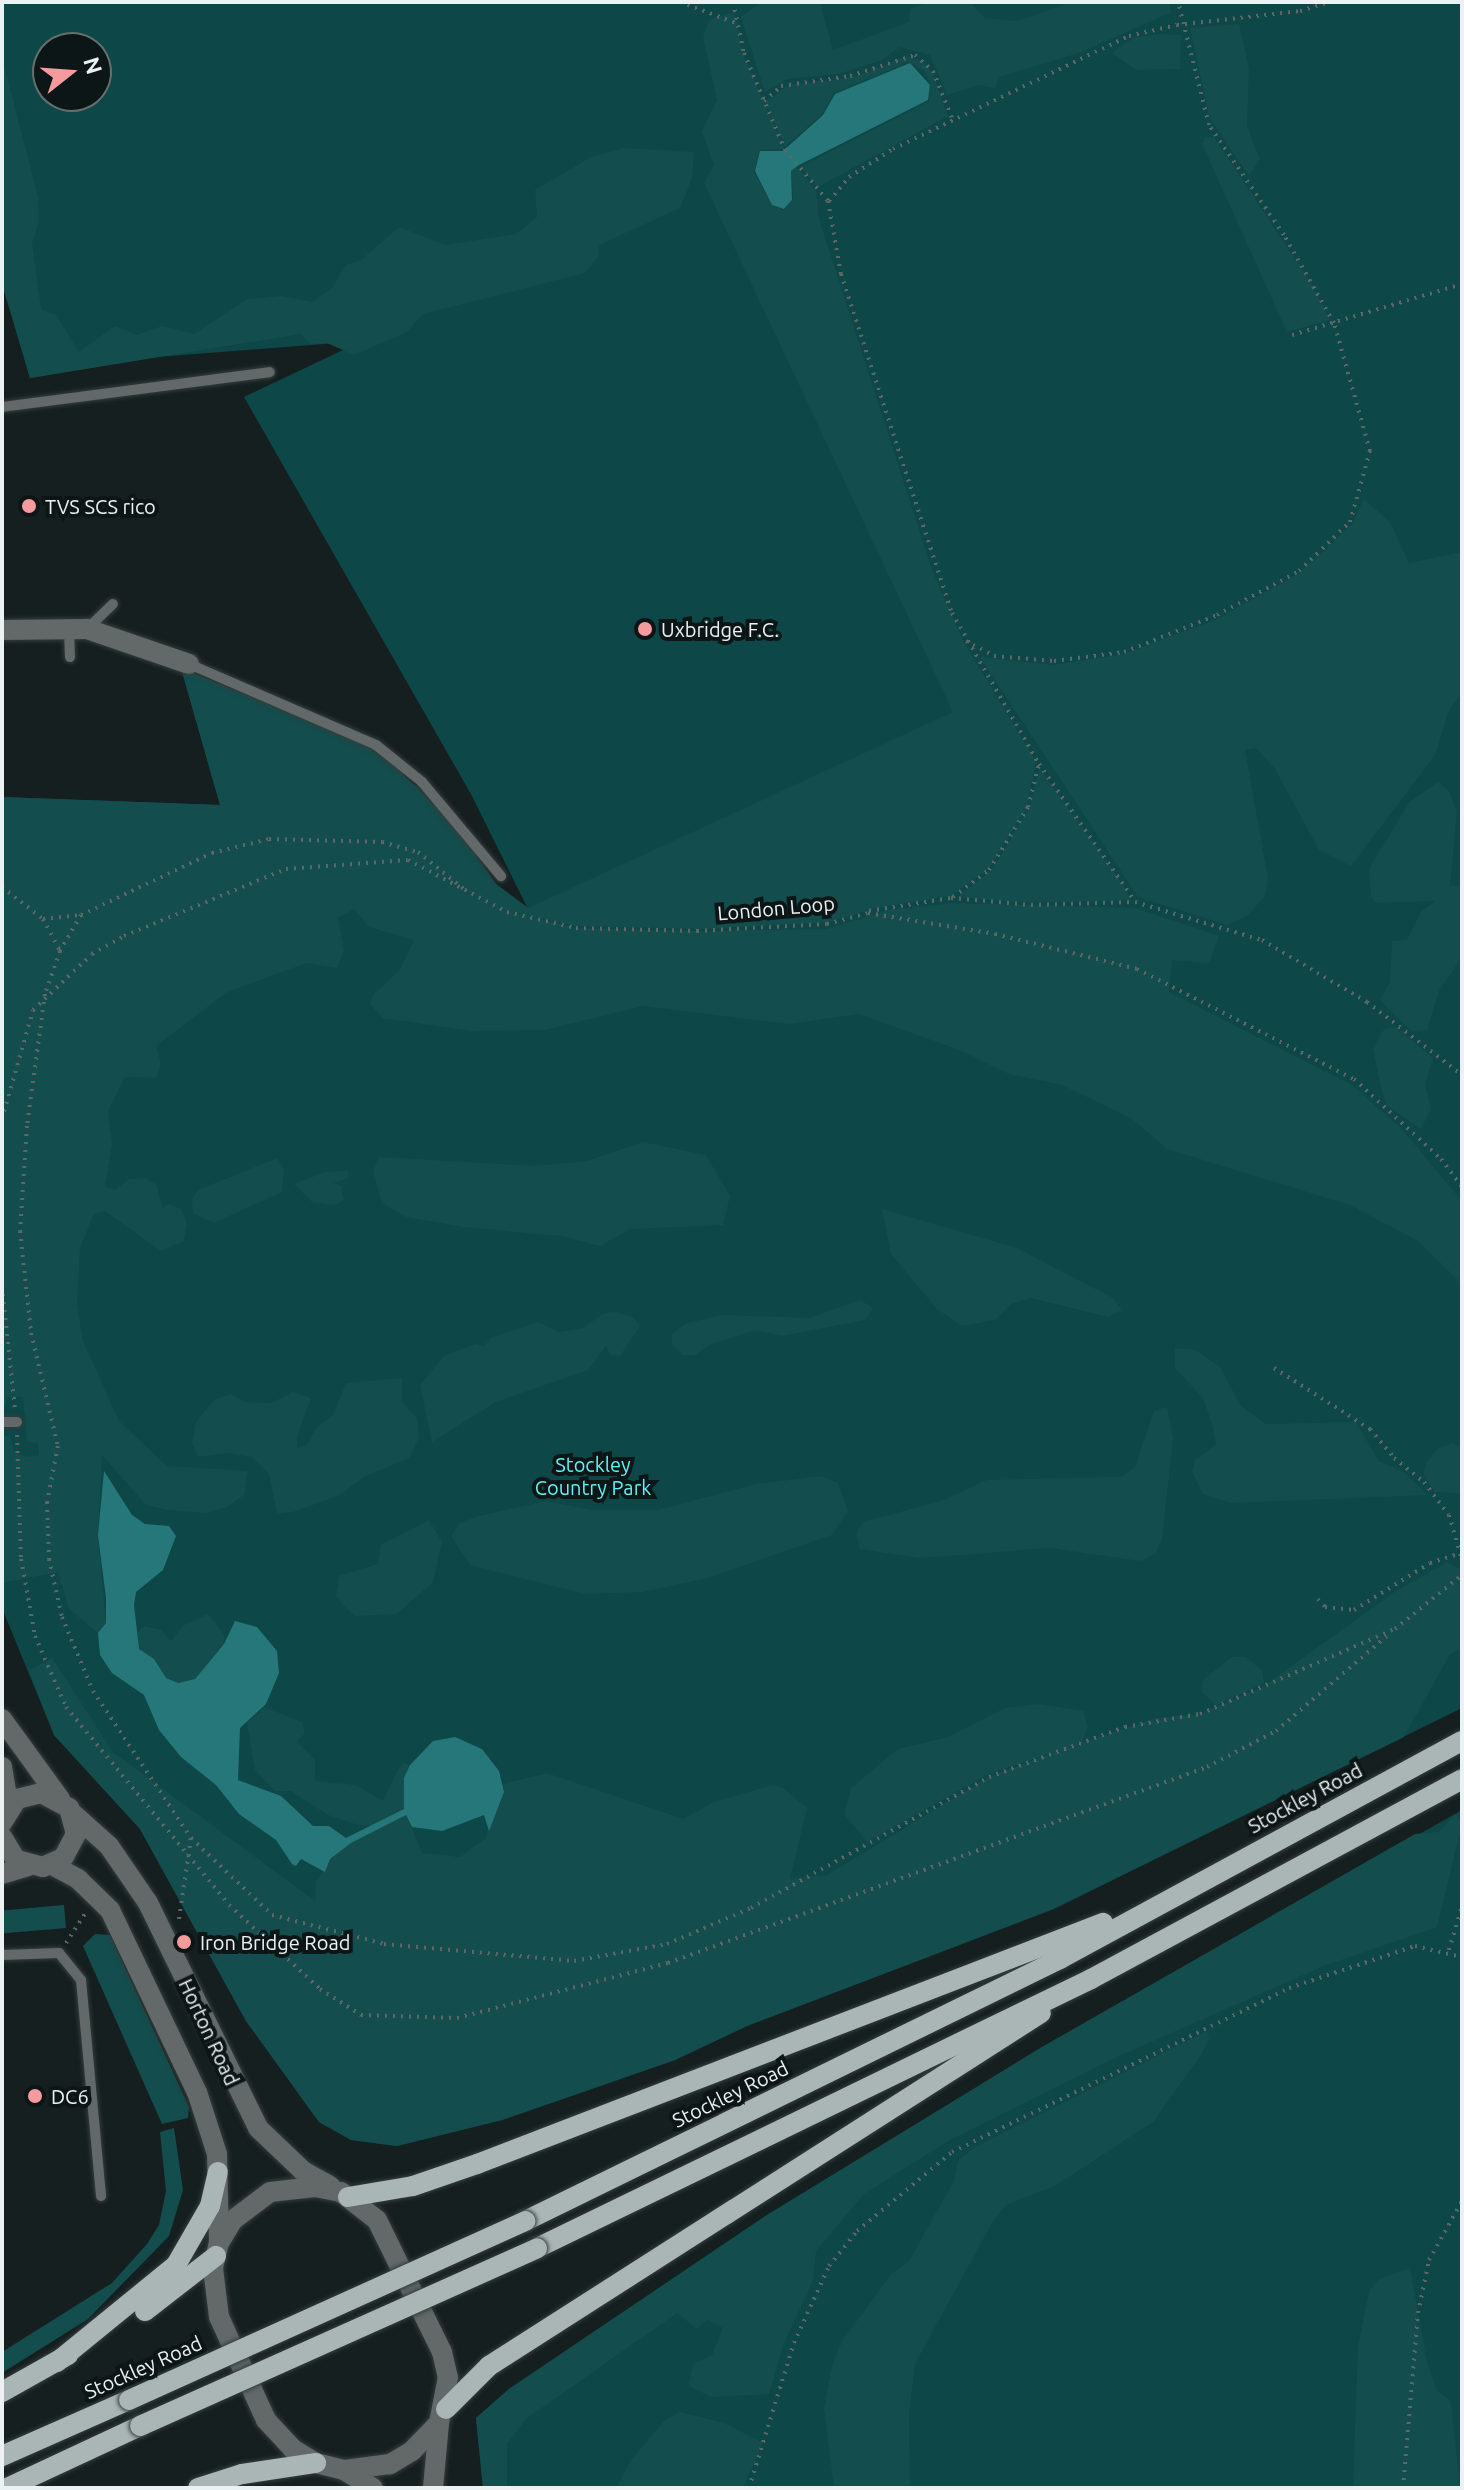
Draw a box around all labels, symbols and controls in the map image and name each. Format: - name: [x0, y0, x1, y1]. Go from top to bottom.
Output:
- north arrow: [32, 32, 112, 112]
- text: N: [79, 54, 108, 77]
- place label: TVS SCS rico: [45, 494, 156, 518]
- marker: TVS SCS rico: [20, 497, 38, 515]
- place label: Uxbridge F.C.: [661, 617, 779, 641]
- marker: Uxbridge F.C.: [636, 620, 654, 638]
- street label: London Loop: [716, 891, 836, 925]
- park label: Stockley Country Park: [535, 1452, 651, 1499]
- street label: Stockley Road: [1244, 1758, 1366, 1838]
- place label: Iron Bridge Road: [200, 1930, 350, 1954]
- marker: Iron Bridge Road: [175, 1933, 193, 1951]
- street label: Horton Road: [174, 1975, 244, 2089]
- street label: Stockley Road: [668, 2056, 792, 2132]
- place label: DC6: [51, 2084, 89, 2108]
- marker: DC6: [26, 2087, 44, 2105]
- street label: Stockley Road: [81, 2330, 205, 2404]

